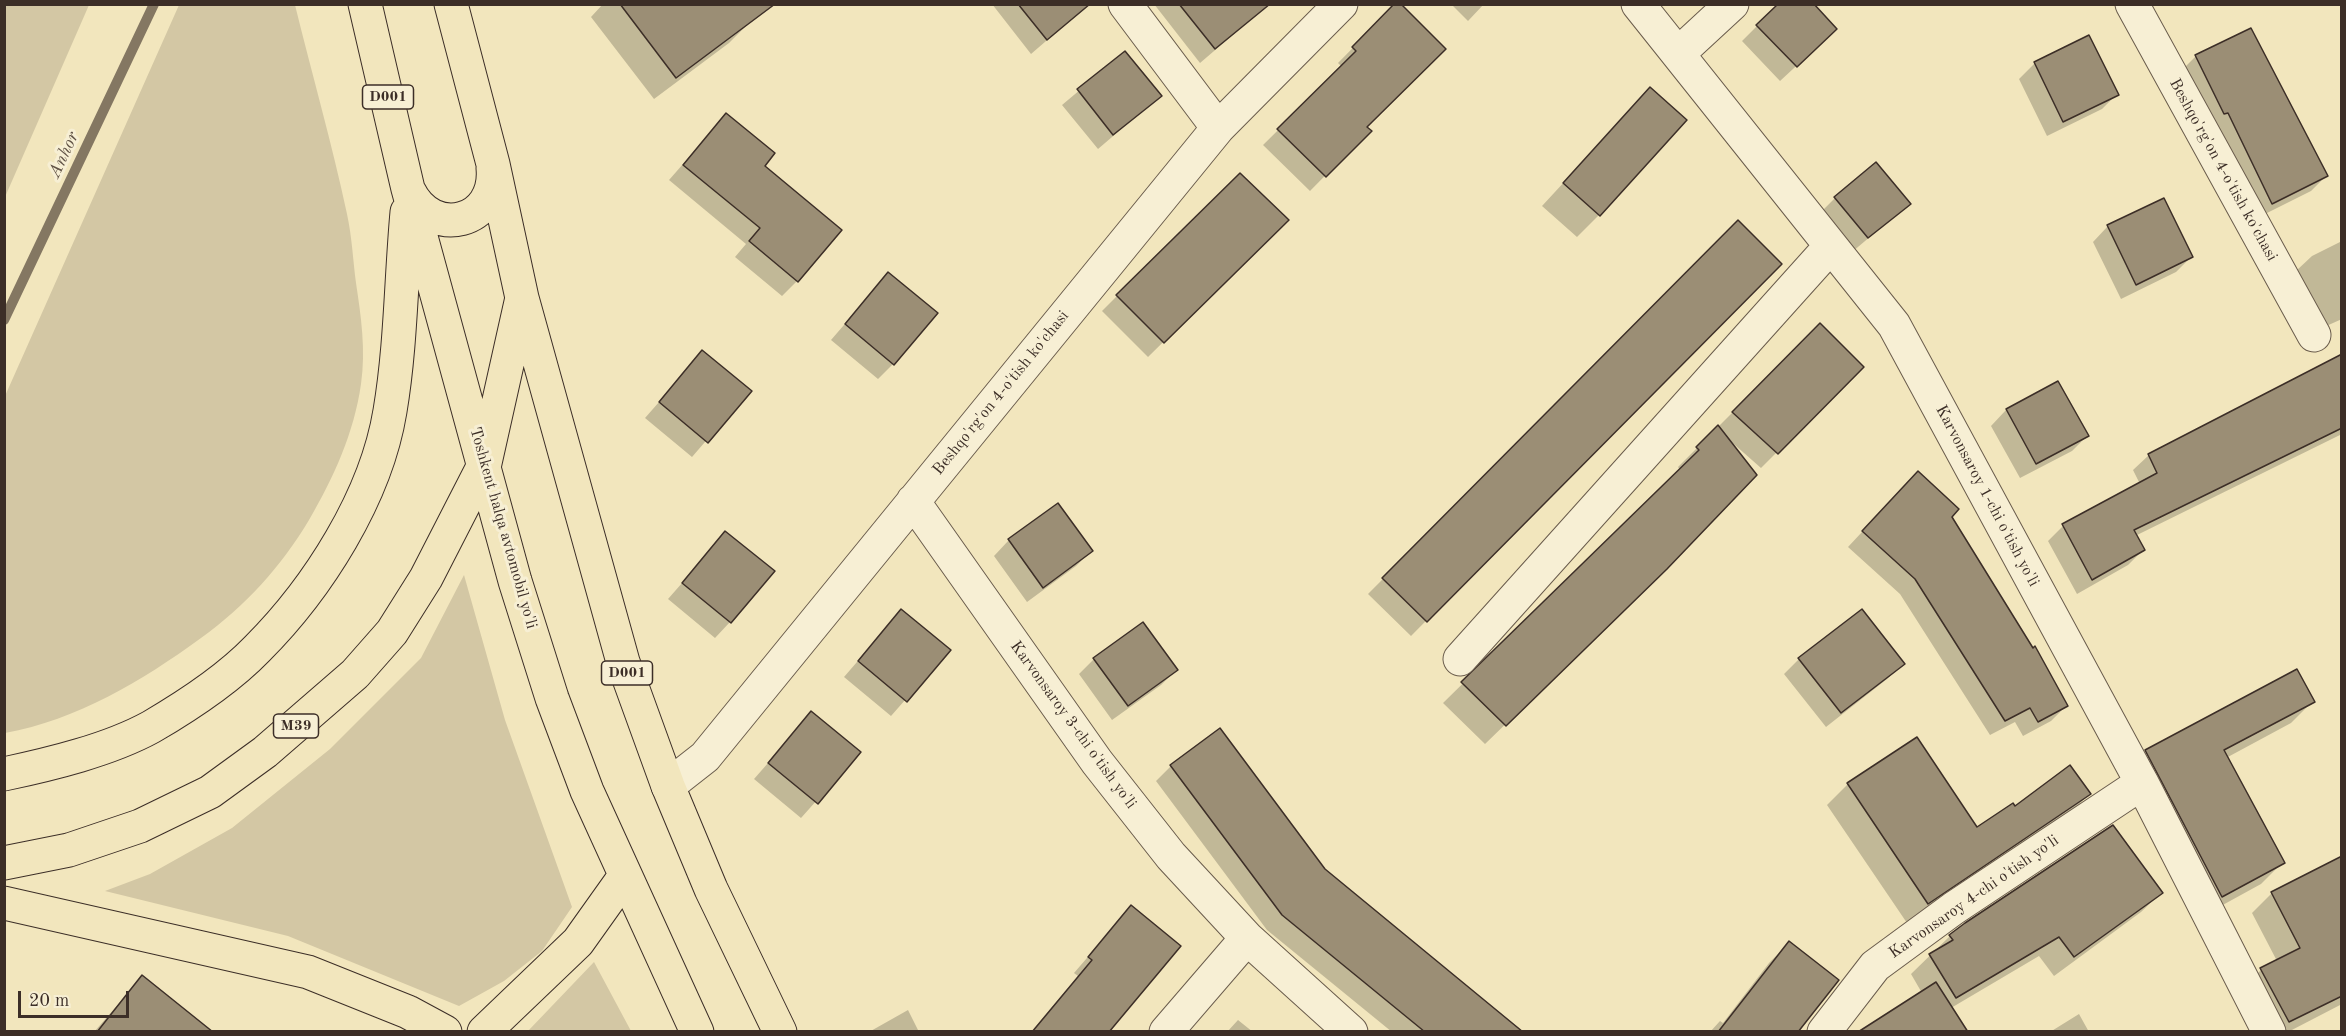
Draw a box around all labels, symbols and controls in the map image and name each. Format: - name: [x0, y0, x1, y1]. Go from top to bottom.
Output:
- street label: Beshqo'rg'on 4-o'tish ko'chasi: [2165, 75, 2281, 265]
- road number: D001: [362, 85, 414, 109]
- water label: Anhor: [44, 128, 84, 182]
- street label: Beshqo'rg'on 4-o'tish ko'chasi: [929, 307, 1073, 479]
- street label: Karvonsaroy 1-chi o'tish yo'li: [1931, 402, 2043, 590]
- street label: Toshkent halqa avtomobil yo'li: [465, 425, 541, 631]
- street label: Karvonsaroy 3-chi o'tish yo'li: [1006, 637, 1140, 813]
- road number: D001: [602, 661, 652, 685]
- road number: M39: [274, 714, 318, 738]
- street label: Karvonsaroy 4-chi o'tish yo'li: [1885, 831, 2063, 963]
- scale bar: [21, 979, 132, 1017]
- text: 20 m: [29, 992, 69, 1010]

